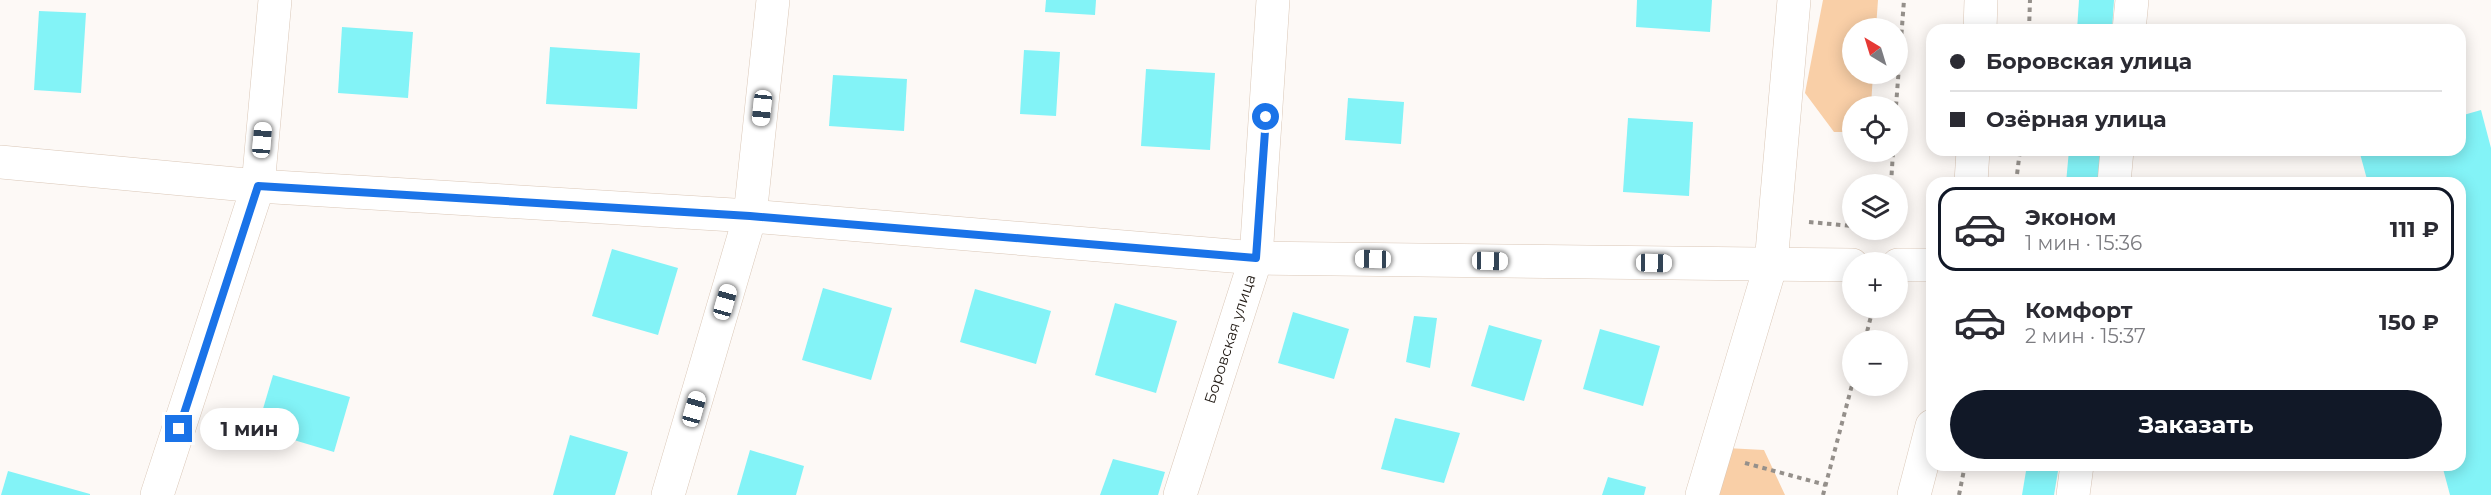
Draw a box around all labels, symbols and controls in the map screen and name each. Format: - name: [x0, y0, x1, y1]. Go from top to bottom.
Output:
- north arrow: [1842, 18, 1908, 84]
- map controls: [1842, 18, 1908, 396]
- text: Боровская улица: [1986, 48, 2192, 75]
- car: [751, 89, 773, 127]
- button: locate: [1842, 96, 1908, 162]
- route start: [1252, 103, 1279, 130]
- text: Озёрная улица: [1986, 106, 2167, 133]
- car: [251, 121, 273, 159]
- button: layers: [1842, 174, 1908, 240]
- icon: car: [1953, 202, 2007, 256]
- text: Эконом: [2025, 204, 2116, 231]
- text: 111 ₽: [2390, 216, 2439, 243]
- text: 1 мин · 15:36: [2025, 231, 2142, 255]
- car: [1355, 250, 1391, 268]
- car: [1472, 252, 1508, 270]
- button: +: [1842, 252, 1908, 318]
- car: [1636, 254, 1672, 272]
- street label: Боровская улица: [1200, 272, 1259, 406]
- car: [711, 282, 739, 322]
- icon: car: [1953, 295, 2007, 349]
- text: Комфорт: [2025, 297, 2133, 324]
- text: 150 ₽: [2379, 309, 2439, 336]
- text: 2 мин · 15:37: [2025, 324, 2146, 348]
- button: −: [1842, 330, 1908, 396]
- car: [680, 389, 708, 429]
- button: Заказать: [1950, 390, 2442, 459]
- callout: 1 мин: [200, 408, 299, 450]
- route end: [165, 415, 192, 442]
- text: 1 мин: [221, 417, 278, 441]

